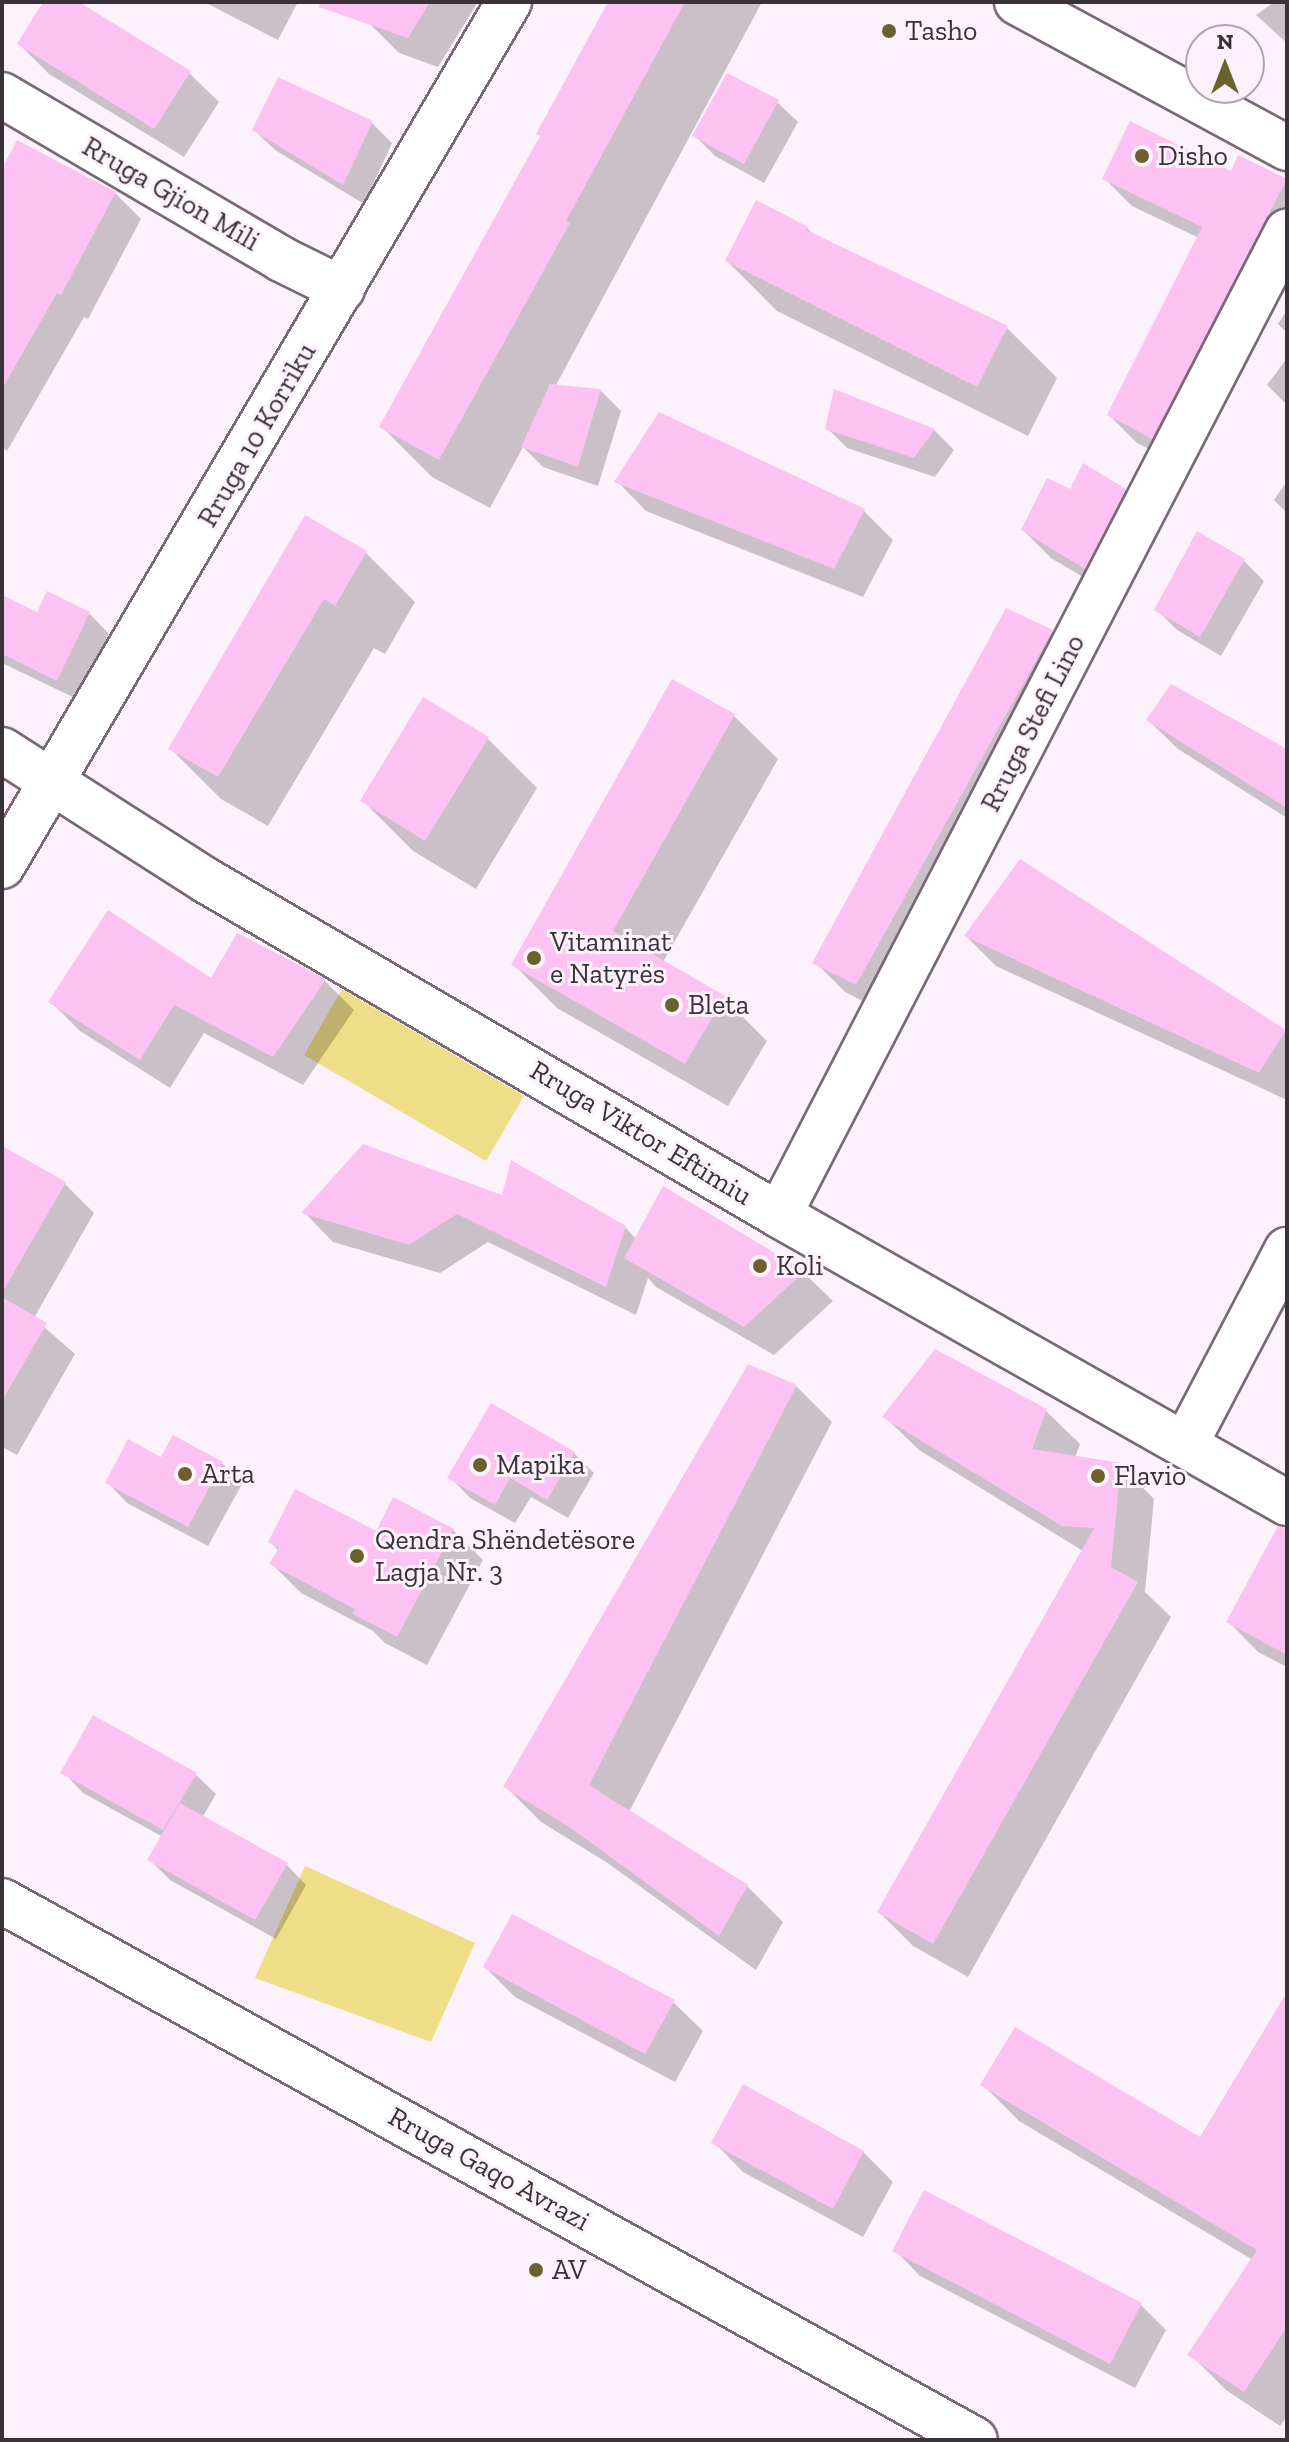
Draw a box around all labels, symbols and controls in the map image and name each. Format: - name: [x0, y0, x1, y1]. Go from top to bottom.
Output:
- place label: Tasho: [905, 14, 977, 48]
- marker: Tasho: [880, 22, 898, 40]
- north arrow: [1185, 24, 1265, 104]
- text: N: [1217, 28, 1233, 55]
- street label: Rruga Gjion Mili: [77, 130, 265, 258]
- place label: Disho: [1158, 139, 1228, 173]
- marker: Disho: [1133, 147, 1151, 165]
- street label: Rruga 10 Korriku: [191, 337, 323, 533]
- street label: Rruga Stefi Lino: [974, 629, 1092, 817]
- place label: Vitaminat e Natyrës: [550, 925, 671, 991]
- marker: Vitaminat e Natyrës: [525, 949, 543, 967]
- place label: Bleta: [688, 988, 749, 1022]
- marker: Bleta: [663, 996, 681, 1014]
- street label: Rruga Viktor Eftimiu: [523, 1053, 759, 1213]
- place label: Koli: [776, 1249, 823, 1283]
- marker: Koli: [751, 1257, 769, 1275]
- place label: Mapika: [496, 1448, 585, 1482]
- marker: Mapika: [471, 1456, 489, 1474]
- place label: Arta: [201, 1457, 255, 1491]
- place label: Flavio: [1114, 1459, 1186, 1493]
- marker: Arta: [176, 1465, 194, 1483]
- marker: Flavio: [1089, 1467, 1107, 1485]
- place label: Qendra Shëndetësore Lagja Nr. 3: [375, 1523, 635, 1589]
- marker: Qendra Shëndetësore Lagja Nr. 3: [346, 1545, 368, 1567]
- street label: Rruga Gaqo Avrazi: [382, 2100, 596, 2238]
- place label: AV: [552, 2253, 586, 2287]
- marker: AV: [527, 2261, 545, 2279]

